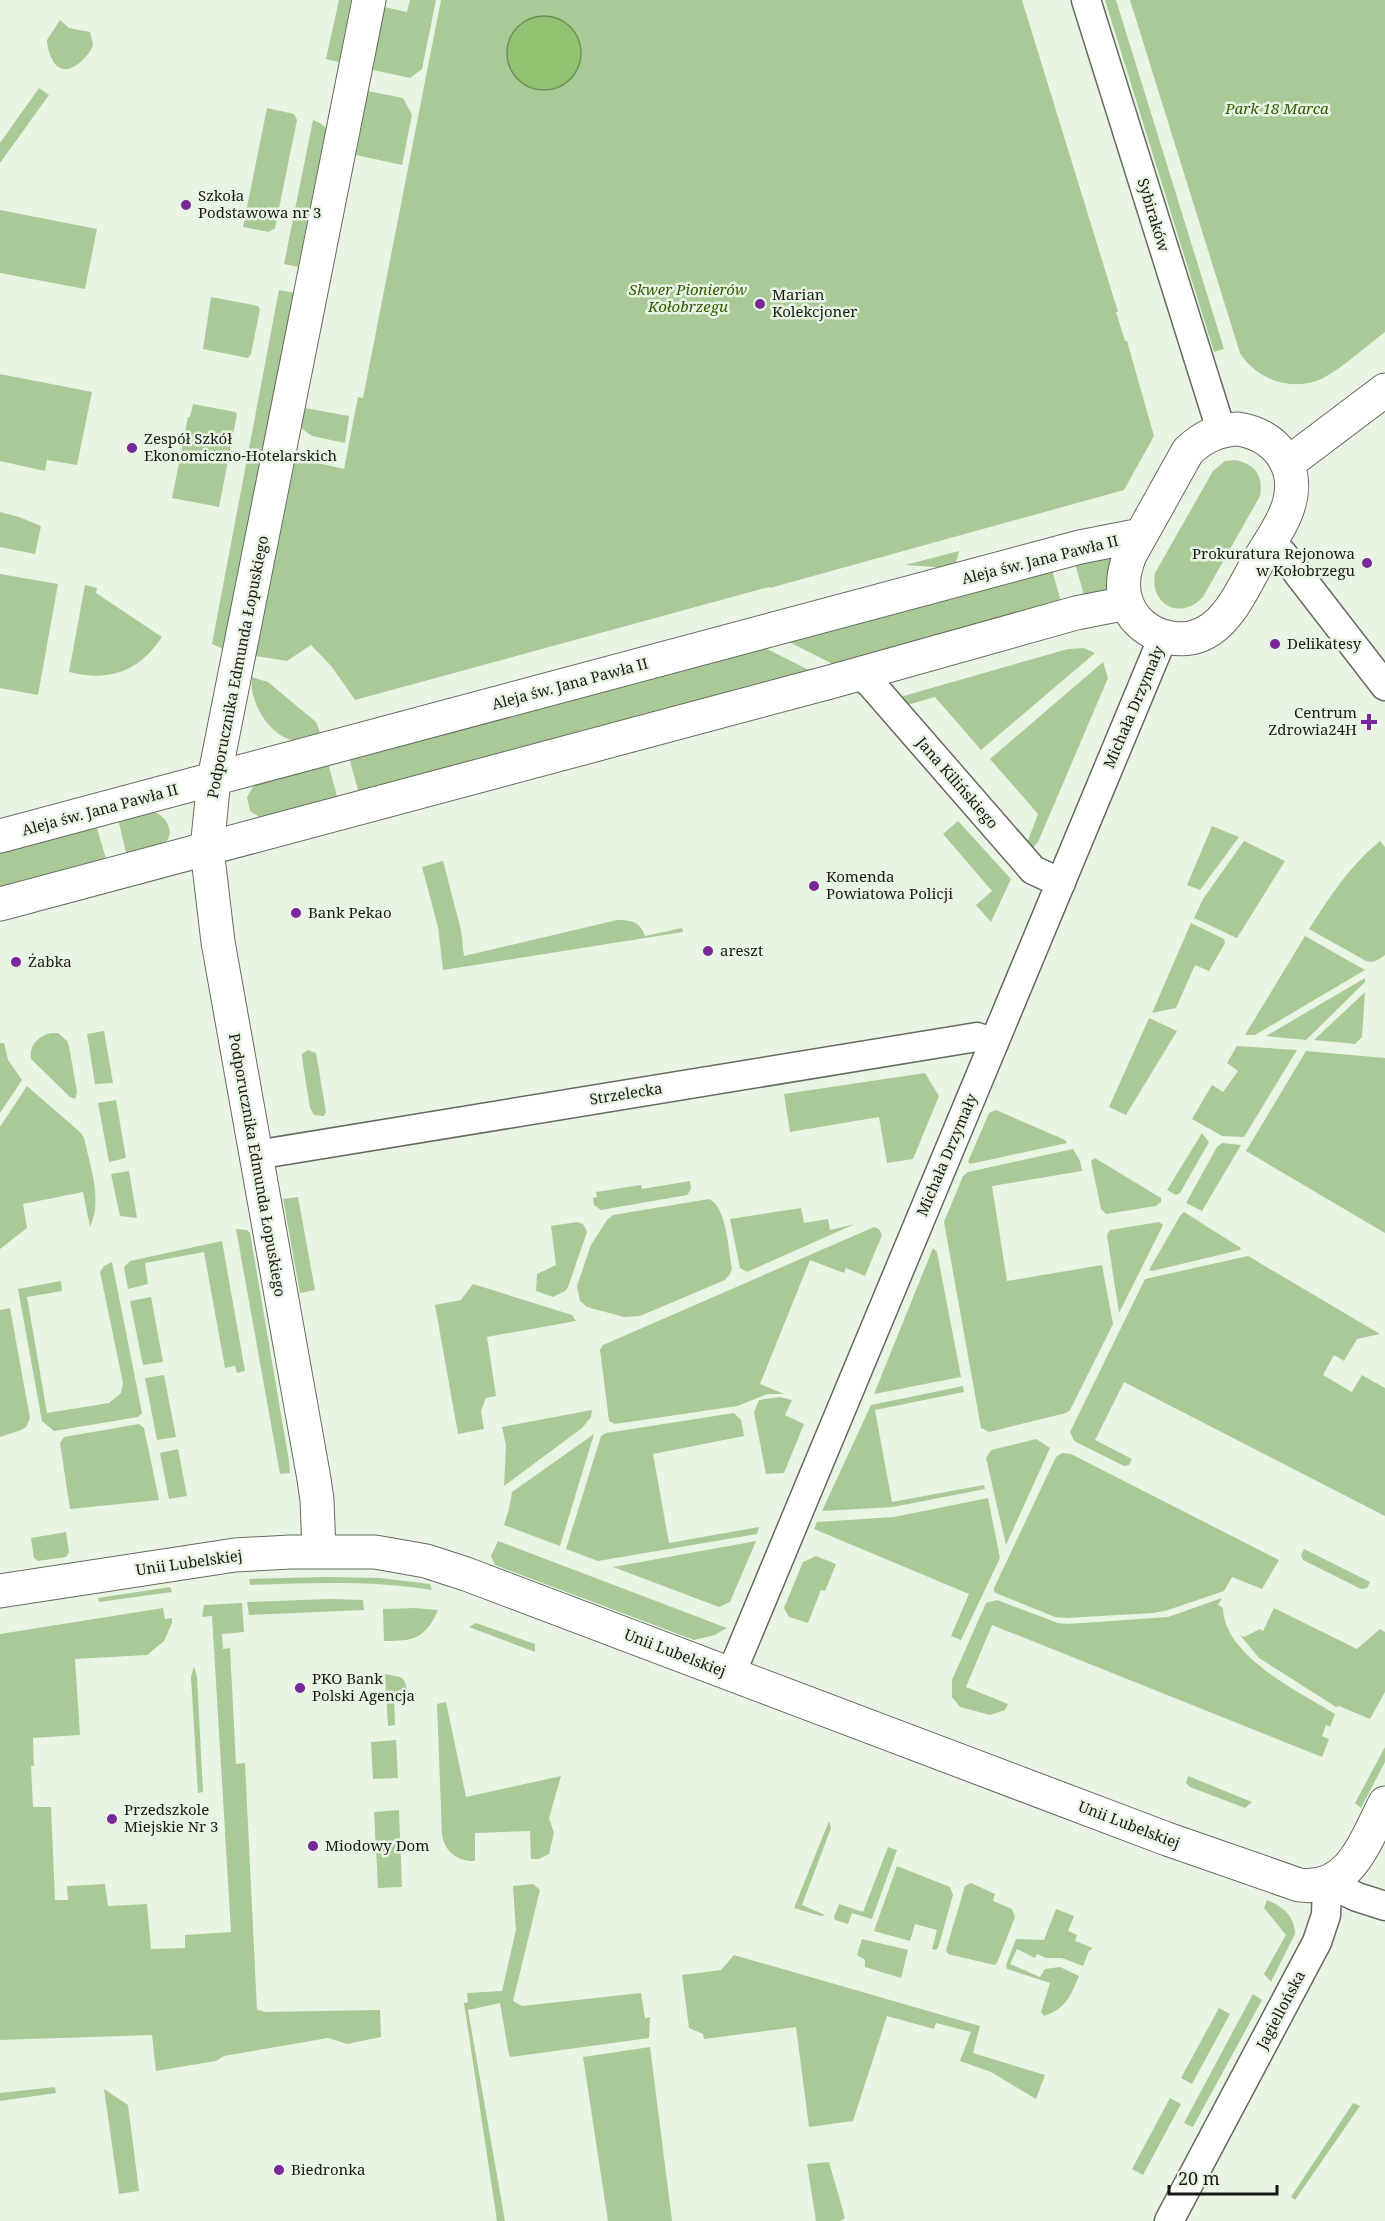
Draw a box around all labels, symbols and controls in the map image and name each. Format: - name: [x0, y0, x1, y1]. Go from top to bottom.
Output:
- park label: Park 18 Marca: [1224, 98, 1329, 118]
- street label: Sybiraków: [1133, 176, 1175, 254]
- place label: Szkoła Podstawowa nr 3: [198, 185, 321, 222]
- marker: Szkoła Podstawowa nr 3: [179, 198, 193, 212]
- park label: Skwer Pionierów Kołobrzegu: [629, 279, 747, 316]
- place label: Marian Kolekcjoner: [772, 284, 857, 321]
- marker: Marian Kolekcjoner: [753, 297, 767, 311]
- place label: Zespół Szkół Ekonomiczno-Hotelarskich: [144, 428, 338, 465]
- marker: Zespół Szkół Ekonomiczno-Hotelarskich: [125, 441, 139, 455]
- street label: Aleja św. Jana Pawła II: [959, 530, 1120, 588]
- street label: Podporucznika Edmunda Łopuskiego: [202, 534, 272, 800]
- place label: Prokuratura Rejonowa w Kołobrzegu: [1192, 543, 1355, 580]
- marker: Prokuratura Rejonowa w Kołobrzegu: [1360, 556, 1374, 570]
- place label: Delikatesy: [1287, 633, 1362, 653]
- marker: Delikatesy: [1268, 637, 1282, 651]
- street label: Michała Drzymały: [1098, 642, 1168, 771]
- street label: Aleja św. Jana Pawła II: [489, 653, 650, 714]
- place label: Centrum Zdrowia24H: [1268, 702, 1357, 739]
- marker: Centrum Zdrowia24H: [1362, 715, 1376, 729]
- street label: Jana Kilińskiego: [912, 732, 1003, 832]
- street label: Aleja św. Jana Pawła II: [19, 779, 180, 840]
- place label: Komenda Powiatowa Policji: [826, 866, 953, 903]
- marker: Komenda Powiatowa Policji: [807, 879, 821, 893]
- place label: Bank Pekao: [308, 902, 392, 922]
- marker: Bank Pekao: [289, 906, 303, 920]
- place label: areszt: [720, 940, 763, 960]
- marker: areszt: [701, 944, 715, 958]
- place label: Żabka: [28, 951, 72, 971]
- marker: Żabka: [9, 955, 23, 969]
- street label: Podporucznika Edmunda Łopuskiego: [225, 1031, 291, 1298]
- street label: Strzelecka: [588, 1077, 664, 1109]
- street label: Michała Drzymały: [911, 1090, 981, 1219]
- street label: Unii Lubelskiej: [134, 1545, 244, 1579]
- street label: Unii Lubelskiej: [622, 1623, 729, 1681]
- place label: PKO Bank Polski Agencja: [312, 1668, 415, 1705]
- marker: PKO Bank Polski Agencja: [293, 1681, 307, 1695]
- street label: Unii Lubelskiej: [1076, 1795, 1183, 1853]
- place label: Przedszkole Miejskie Nr 3: [124, 1799, 218, 1836]
- marker: Przedszkole Miejskie Nr 3: [105, 1812, 119, 1826]
- place label: Miodowy Dom: [325, 1835, 429, 1855]
- marker: Miodowy Dom: [306, 1839, 320, 1853]
- street label: Jagiellońska: [1251, 1967, 1309, 2053]
- scale bar: [1169, 2158, 1277, 2196]
- place label: Biedronka: [291, 2159, 365, 2179]
- marker: Biedronka: [272, 2163, 286, 2177]
- text: 20 m: [1178, 2166, 1220, 2190]

